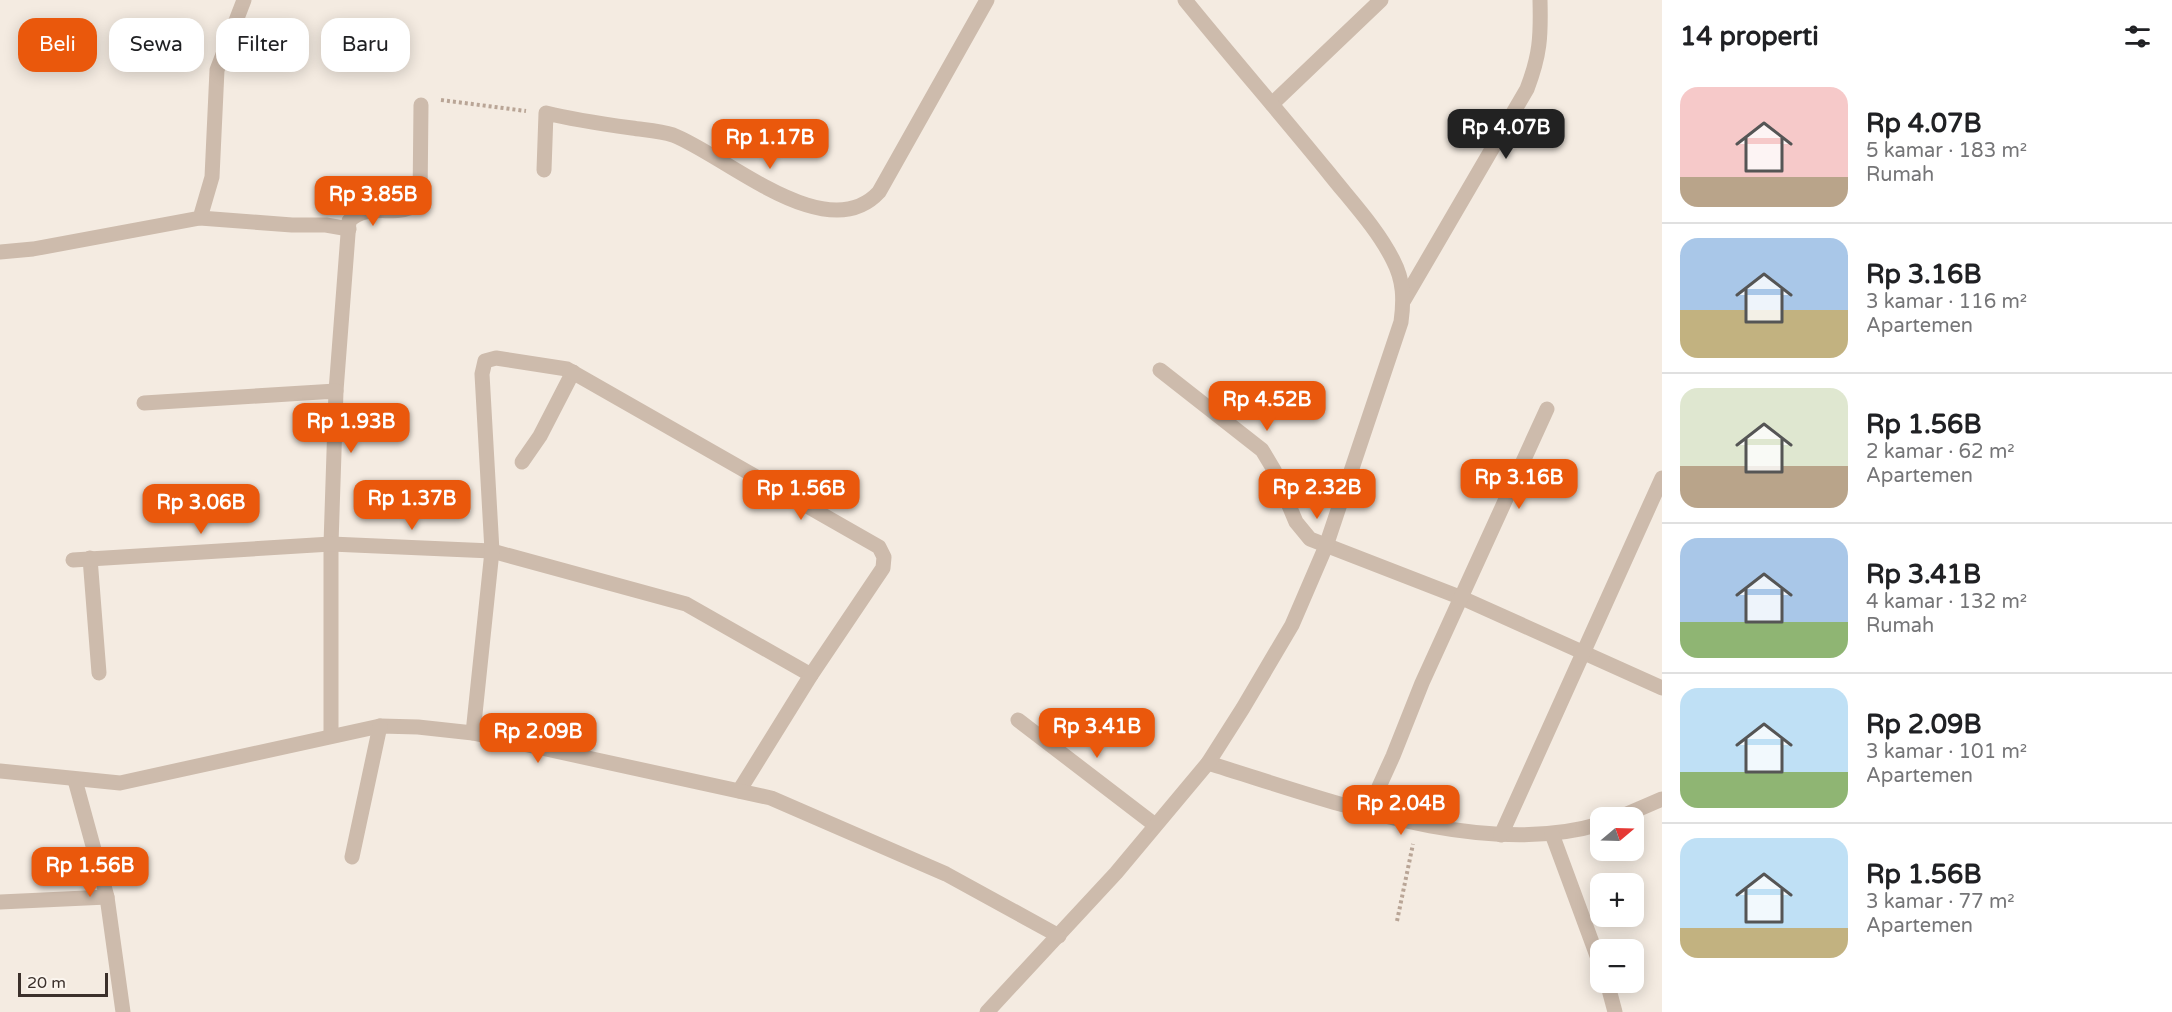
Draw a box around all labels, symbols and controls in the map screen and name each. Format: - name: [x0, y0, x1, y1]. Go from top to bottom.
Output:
- chip: Beli: [18, 18, 97, 72]
- chip: Sewa: [109, 18, 204, 72]
- chip: Filter: [216, 18, 309, 72]
- chip: Baru: [321, 18, 410, 72]
- icon: filters: [2121, 20, 2154, 53]
- text: 14 properti: [1680, 21, 1819, 52]
- text: Rp 4.07B: [1866, 108, 1981, 139]
- pin: Rp 4.07B: [1444, 109, 1568, 160]
- icon: home: [1728, 111, 1800, 183]
- text: Rp 4.07B: [1462, 116, 1550, 140]
- pin: Rp 1.17B: [708, 119, 832, 170]
- text: Rp 1.17B: [726, 126, 814, 150]
- text: 5 kamar · 183 m²: [1866, 139, 2027, 163]
- text: Rumah: [1866, 163, 1934, 187]
- pin: Rp 3.85B: [311, 176, 435, 227]
- text: Rp 3.85B: [329, 183, 417, 207]
- text: Rp 3.16B: [1866, 259, 1981, 290]
- icon: home: [1728, 262, 1800, 334]
- text: 3 kamar · 116 m²: [1866, 290, 2027, 314]
- text: Apartemen: [1866, 314, 1973, 338]
- pin: Rp 4.52B: [1205, 381, 1329, 432]
- text: Rp 4.52B: [1223, 388, 1311, 412]
- pin: Rp 1.93B: [289, 403, 413, 454]
- text: Rp 1.56B: [1866, 409, 1981, 440]
- text: Rp 1.93B: [307, 410, 395, 434]
- icon: home: [1728, 412, 1800, 484]
- text: 2 kamar · 62 m²: [1866, 440, 2015, 464]
- pin: Rp 3.16B: [1457, 459, 1581, 510]
- text: Apartemen: [1866, 464, 1973, 488]
- text: Rp 3.16B: [1475, 466, 1563, 490]
- pin: Rp 2.32B: [1255, 469, 1379, 520]
- pin: Rp 1.56B: [739, 470, 863, 521]
- text: Rp 2.32B: [1273, 476, 1361, 500]
- text: Rp 1.56B: [757, 477, 845, 501]
- pin: Rp 1.37B: [350, 480, 474, 531]
- pin: Rp 3.06B: [139, 484, 263, 535]
- text: Rp 1.37B: [368, 487, 456, 511]
- text: Rp 3.06B: [157, 491, 245, 515]
- text: Rp 3.41B: [1866, 559, 1981, 590]
- icon: home: [1728, 562, 1800, 634]
- text: 4 kamar · 132 m²: [1866, 590, 2027, 614]
- text: Rumah: [1866, 614, 1934, 638]
- pin: Rp 3.41B: [1035, 708, 1159, 759]
- text: Rp 2.09B: [1866, 709, 1981, 740]
- icon: home: [1728, 712, 1800, 784]
- pin: Rp 2.09B: [476, 713, 600, 764]
- text: Rp 3.41B: [1053, 715, 1141, 739]
- text: Rp 2.09B: [494, 720, 582, 744]
- text: 3 kamar · 101 m²: [1866, 740, 2027, 764]
- text: Apartemen: [1866, 764, 1973, 788]
- pin: Rp 2.04B: [1339, 785, 1463, 836]
- text: Rp 2.04B: [1357, 792, 1445, 816]
- north arrow: [1590, 807, 1644, 861]
- map controls: [1590, 807, 1644, 993]
- pin: Rp 1.56B: [28, 847, 152, 898]
- text: Rp 1.56B: [46, 854, 134, 878]
- text: Rp 1.56B: [1866, 859, 1981, 890]
- icon: home: [1728, 862, 1800, 934]
- button: +: [1590, 873, 1644, 927]
- text: 3 kamar · 77 m²: [1866, 890, 2015, 914]
- text: Apartemen: [1866, 914, 1973, 938]
- button: −: [1590, 939, 1644, 993]
- scale bar: [18, 970, 108, 998]
- text: 20 m: [27, 973, 66, 993]

